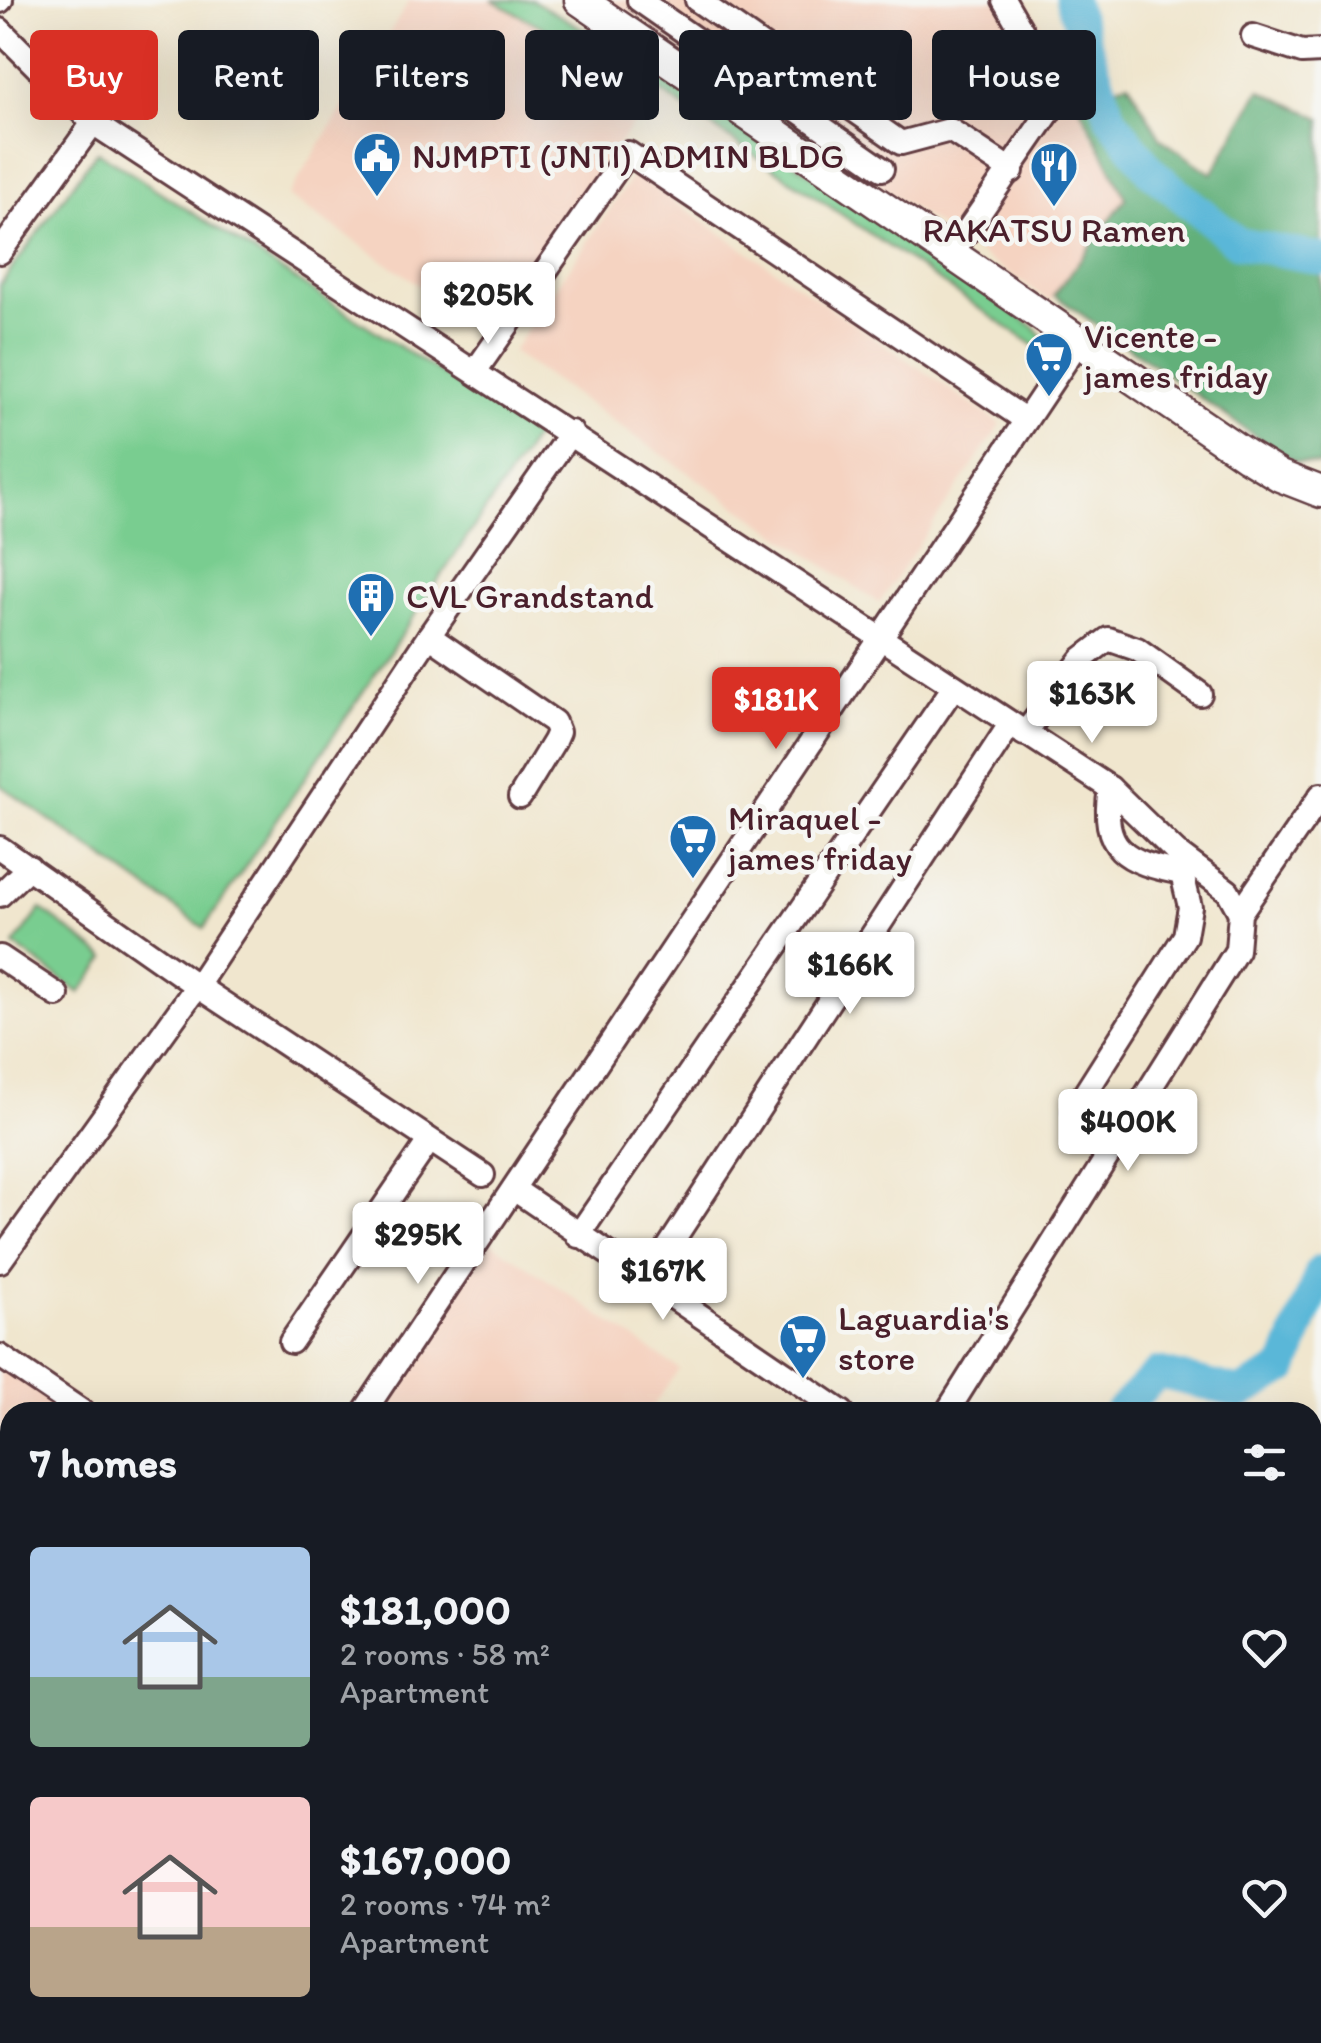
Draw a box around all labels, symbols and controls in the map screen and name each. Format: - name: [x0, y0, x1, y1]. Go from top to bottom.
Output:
- chip: Buy: [30, 30, 158, 120]
- chip: Rent: [178, 30, 319, 120]
- chip: Filters: [339, 30, 505, 120]
- chip: New: [525, 30, 659, 120]
- chip: Apartment: [679, 30, 912, 120]
- chip: House: [932, 30, 1096, 120]
- public building icon: NJMPTI (JNTI) ADMIN BLDG: [351, 130, 403, 198]
- place label: NJMPTI (JNTI) ADMIN BLDG: [412, 135, 844, 177]
- restaurant icon: RAKATSU Ramen: [1028, 140, 1080, 208]
- place label: RAKATSU Ramen: [923, 209, 1186, 251]
- pin: $205K: [418, 262, 558, 347]
- text: $205K: [443, 275, 533, 313]
- place label: Vicente - james friday: [1083, 315, 1268, 397]
- supermarket icon: Vicente - james friday: [1023, 330, 1075, 398]
- building icon: CVL Grandstand: [345, 570, 397, 638]
- place label: CVL Grandstand: [406, 575, 654, 617]
- pin: $163K: [1022, 661, 1162, 746]
- pin: $181K: [706, 667, 846, 752]
- text: $163K: [1049, 674, 1135, 712]
- text: $181K: [734, 680, 818, 718]
- place label: Miraquel - james friday: [727, 797, 912, 879]
- supermarket icon: Miraquel - james friday: [667, 812, 719, 880]
- pin: $166K: [780, 932, 920, 1017]
- text: $166K: [807, 945, 893, 983]
- pin: $400K: [1058, 1089, 1198, 1174]
- text: $400K: [1080, 1102, 1176, 1140]
- pin: $295K: [348, 1202, 488, 1287]
- text: $295K: [374, 1215, 462, 1253]
- pin: $167K: [593, 1238, 733, 1323]
- text: $167K: [621, 1251, 705, 1289]
- place label: Laguardia's store: [838, 1297, 1010, 1379]
- supermarket icon: Laguardia's store: [777, 1312, 829, 1380]
- icon: filters: [1237, 1435, 1292, 1490]
- text: 7 homes: [30, 1437, 177, 1488]
- text: $181,000: [340, 1584, 511, 1635]
- icon: home: [110, 1587, 230, 1707]
- icon: heart: [1237, 1620, 1292, 1675]
- text: 2 rooms · 58 m²: [340, 1635, 550, 1673]
- text: Apartment: [340, 1673, 489, 1711]
- text: $167,000: [340, 1834, 511, 1885]
- icon: home: [110, 1837, 230, 1957]
- icon: heart: [1237, 1870, 1292, 1925]
- text: 2 rooms · 74 m²: [340, 1885, 551, 1923]
- text: Apartment: [340, 1923, 489, 1961]

